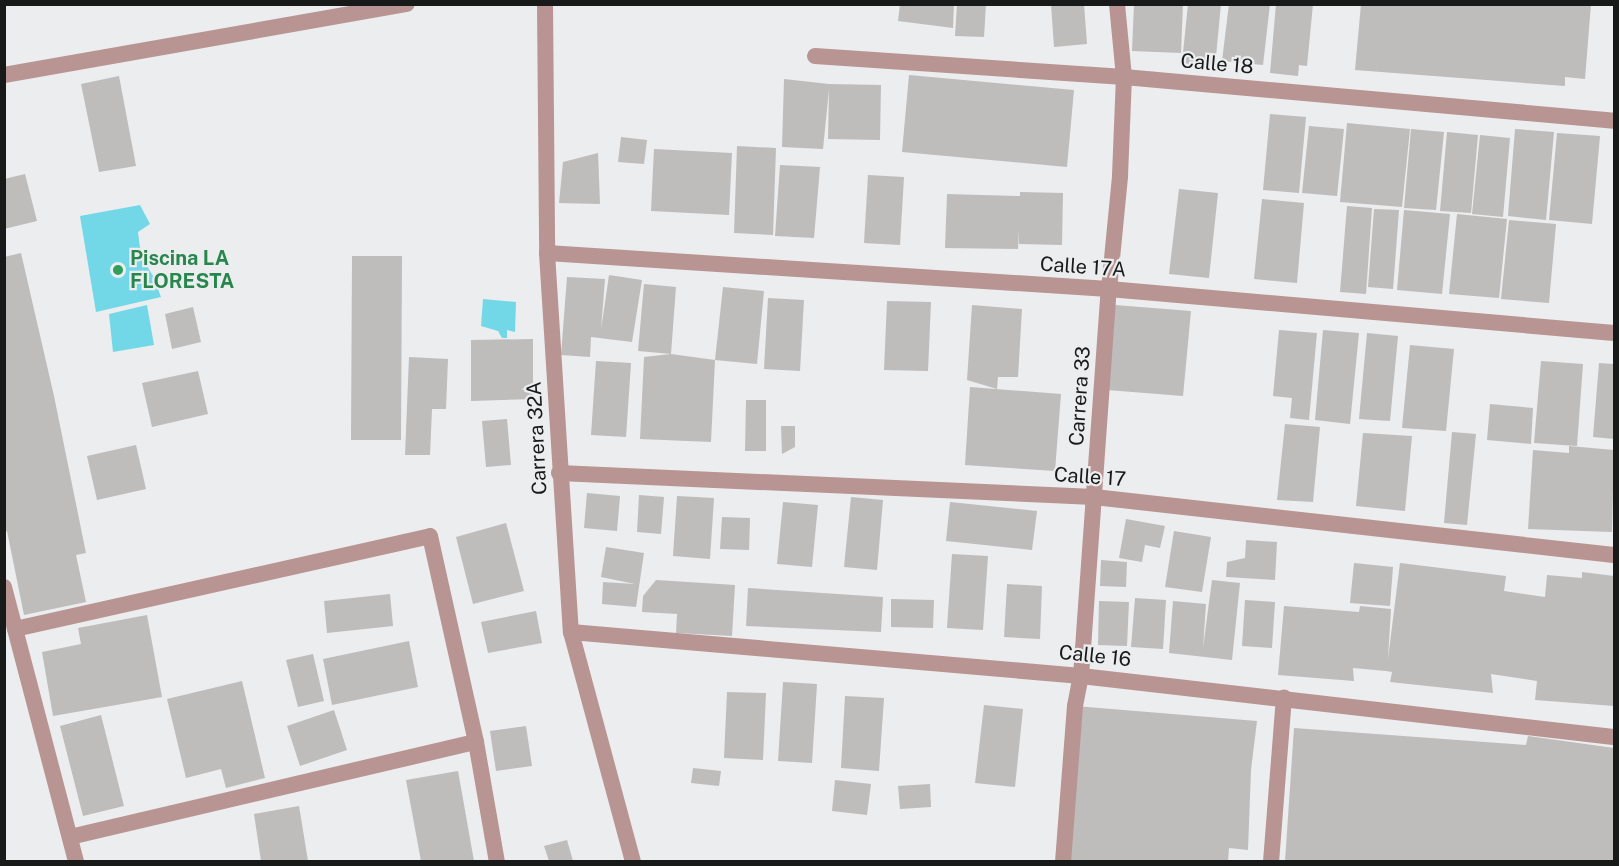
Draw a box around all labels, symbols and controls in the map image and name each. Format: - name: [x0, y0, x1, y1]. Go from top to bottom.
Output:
- street label: Calle 18: [1179, 49, 1255, 79]
- place label: Piscina LA FLORESTA: [130, 246, 234, 293]
- street label: Calle 17A: [1039, 252, 1127, 282]
- marker: Piscina LA FLORESTA: [111, 263, 125, 277]
- street label: Carrera 33: [1065, 345, 1095, 447]
- street label: Carrera 32A: [522, 381, 552, 495]
- street label: Calle 17: [1053, 463, 1127, 491]
- street label: Calle 16: [1058, 640, 1132, 672]

